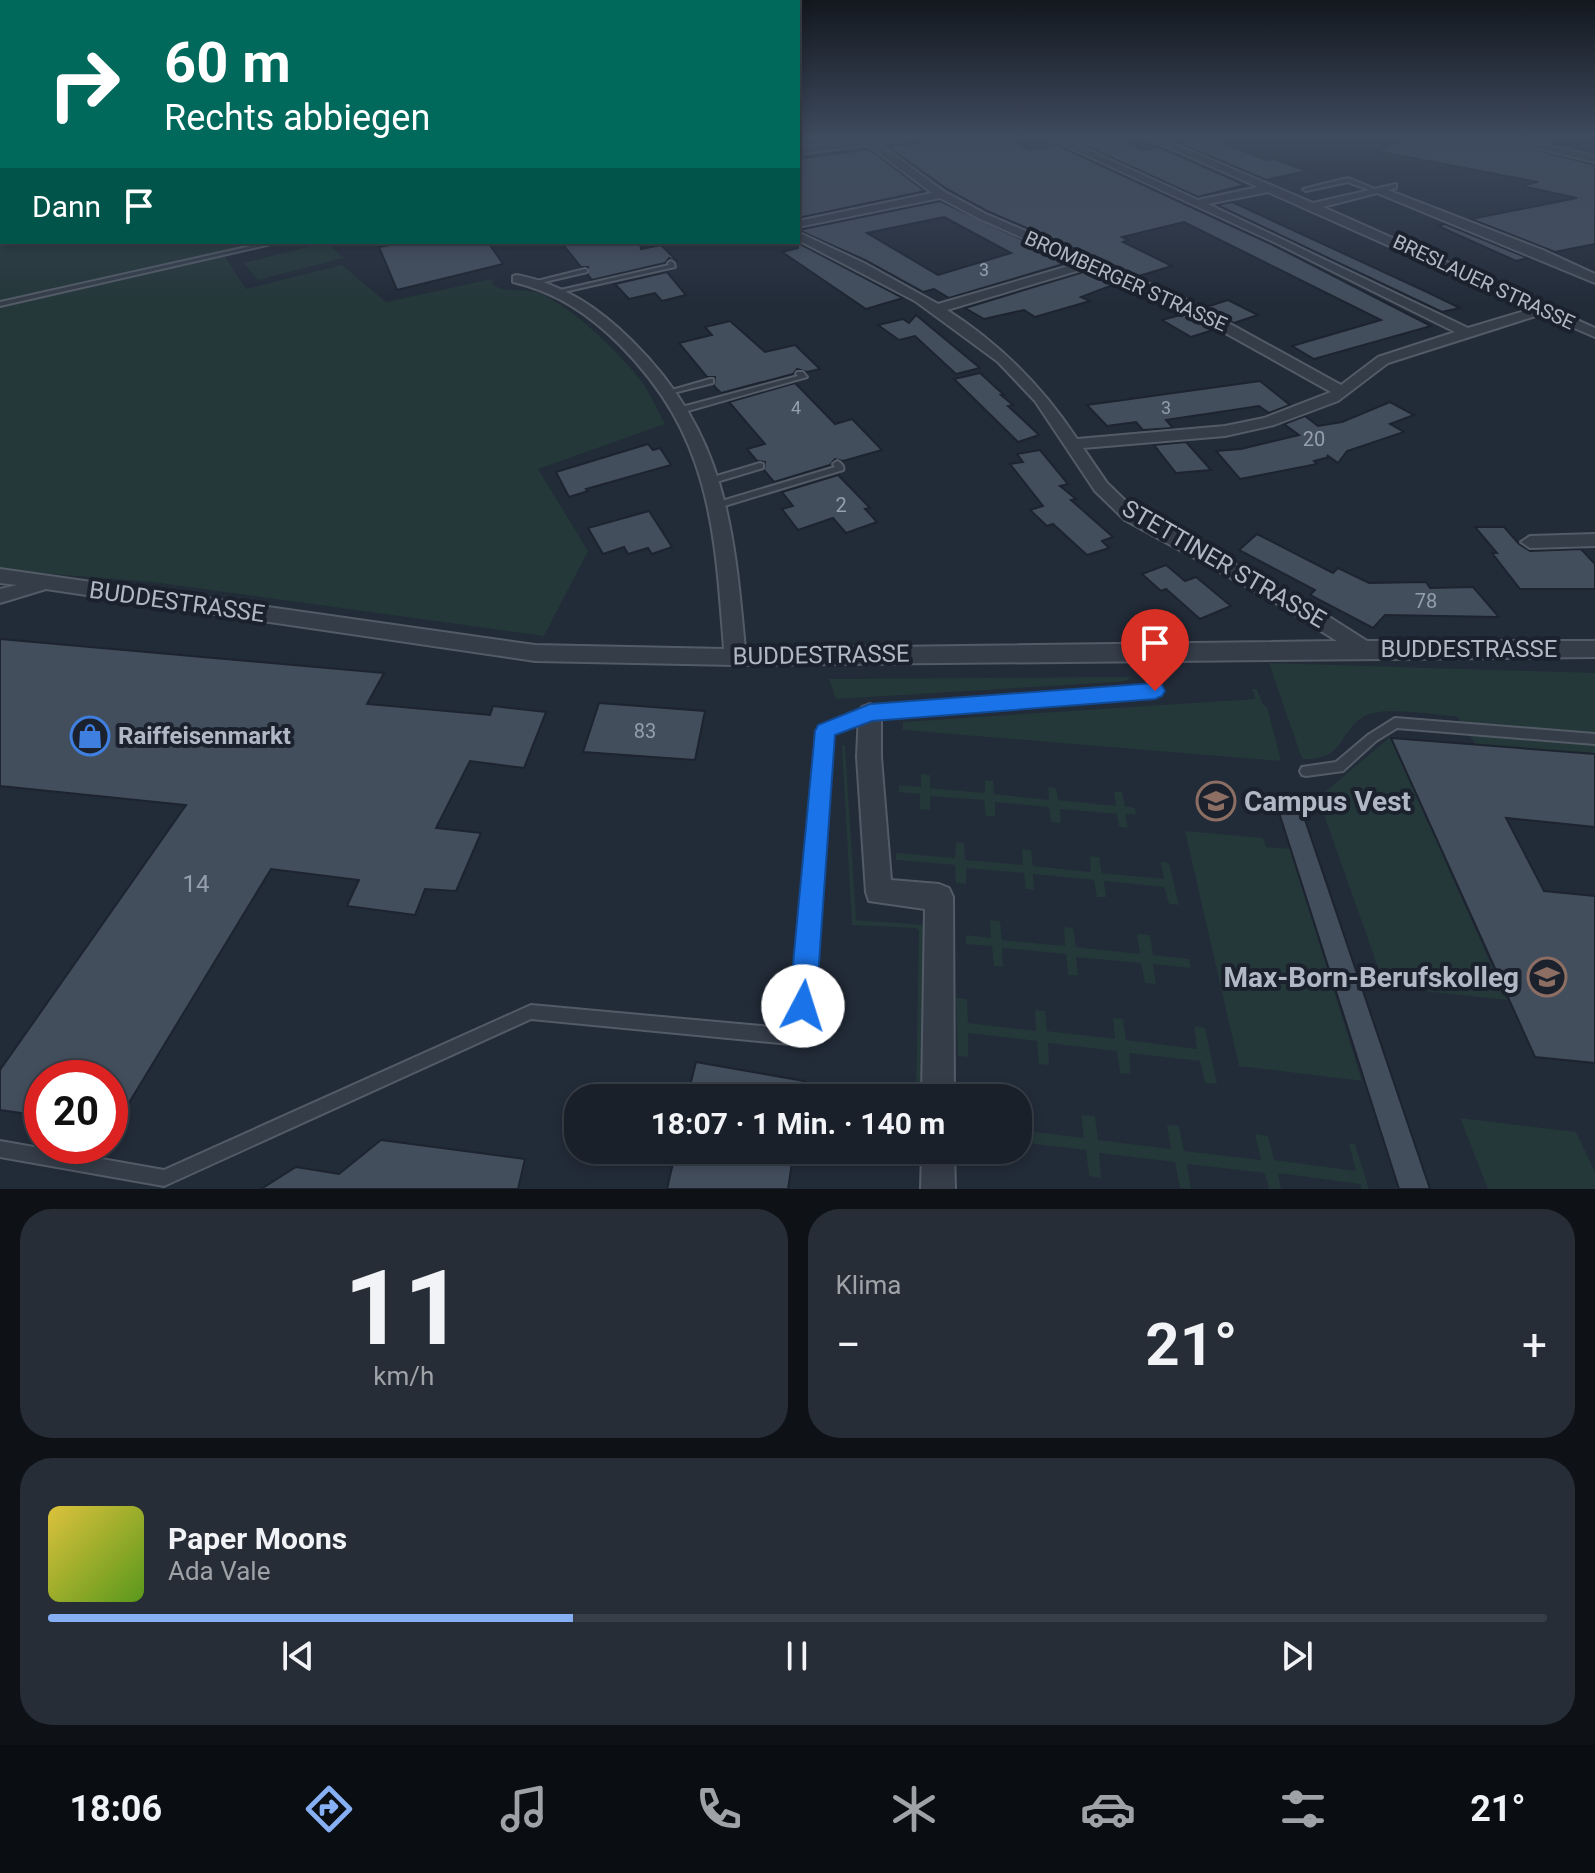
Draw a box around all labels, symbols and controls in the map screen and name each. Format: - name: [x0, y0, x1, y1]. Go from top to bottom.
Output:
- text: 60 m: [164, 30, 291, 96]
- icon: right: [32, 32, 136, 136]
- text: Rechts abbiegen: [164, 97, 430, 139]
- icon: arrive: [117, 184, 161, 228]
- text: Dann: [32, 189, 101, 224]
- street label: BROMBERGER STRASSE: [1021, 226, 1231, 336]
- street label: BRESLAUER STRASSE: [1389, 229, 1579, 335]
- house number: 3: [979, 259, 989, 280]
- house number: 4: [791, 397, 801, 418]
- house number: 3: [1161, 397, 1171, 418]
- house number: 20: [1303, 427, 1325, 451]
- house number: 2: [835, 493, 847, 517]
- street label: STETTINER STRASSE: [1117, 494, 1331, 634]
- street label: BUDDESTRASSE: [88, 576, 266, 628]
- house number: 78: [1415, 589, 1437, 613]
- pin: [1121, 609, 1189, 691]
- icon: arrive: [1133, 621, 1177, 665]
- street label: BUDDESTRASSE: [1381, 635, 1557, 663]
- street label: BUDDESTRASSE: [732, 639, 910, 671]
- shop icon: Raiffeisenmarkt: [69, 715, 111, 757]
- house number: 83: [634, 719, 656, 743]
- place label: Raiffeisenmarkt: [118, 722, 291, 750]
- school or university icon: Campus Vest: [1195, 780, 1237, 822]
- place label: Campus Vest: [1244, 785, 1411, 818]
- house number: 14: [183, 870, 209, 898]
- school or university icon: Max-Born-Berufskolleg: [1526, 956, 1568, 998]
- place label: Max-Born-Berufskolleg: [1224, 961, 1519, 994]
- position arrow: [761, 964, 845, 1048]
- speed limit sign: 20: [24, 1060, 128, 1164]
- text: 18:07 · 1 Min. · 140 m: [651, 1106, 945, 1141]
- text: 11: [344, 1248, 463, 1369]
- text: Klima: [836, 1270, 901, 1300]
- text: 21°: [1145, 1309, 1237, 1380]
- text: −: [836, 1319, 861, 1371]
- text: +: [1522, 1319, 1547, 1371]
- text: km/h: [373, 1361, 434, 1391]
- text: Paper Moons: [168, 1521, 347, 1556]
- text: Ada Vale: [168, 1556, 270, 1586]
- icon: previous: [276, 1634, 320, 1678]
- icon: pause: [775, 1634, 819, 1678]
- icon: next: [1275, 1634, 1319, 1678]
- icon: directions: [301, 1781, 357, 1837]
- icon: music: [496, 1781, 552, 1837]
- icon: phone: [691, 1781, 747, 1837]
- icon: climate: [886, 1781, 942, 1837]
- icon: car: [1080, 1781, 1136, 1837]
- icon: filters: [1275, 1781, 1331, 1837]
- text: 18:06: [69, 1788, 162, 1830]
- text: 21°: [1470, 1788, 1526, 1830]

